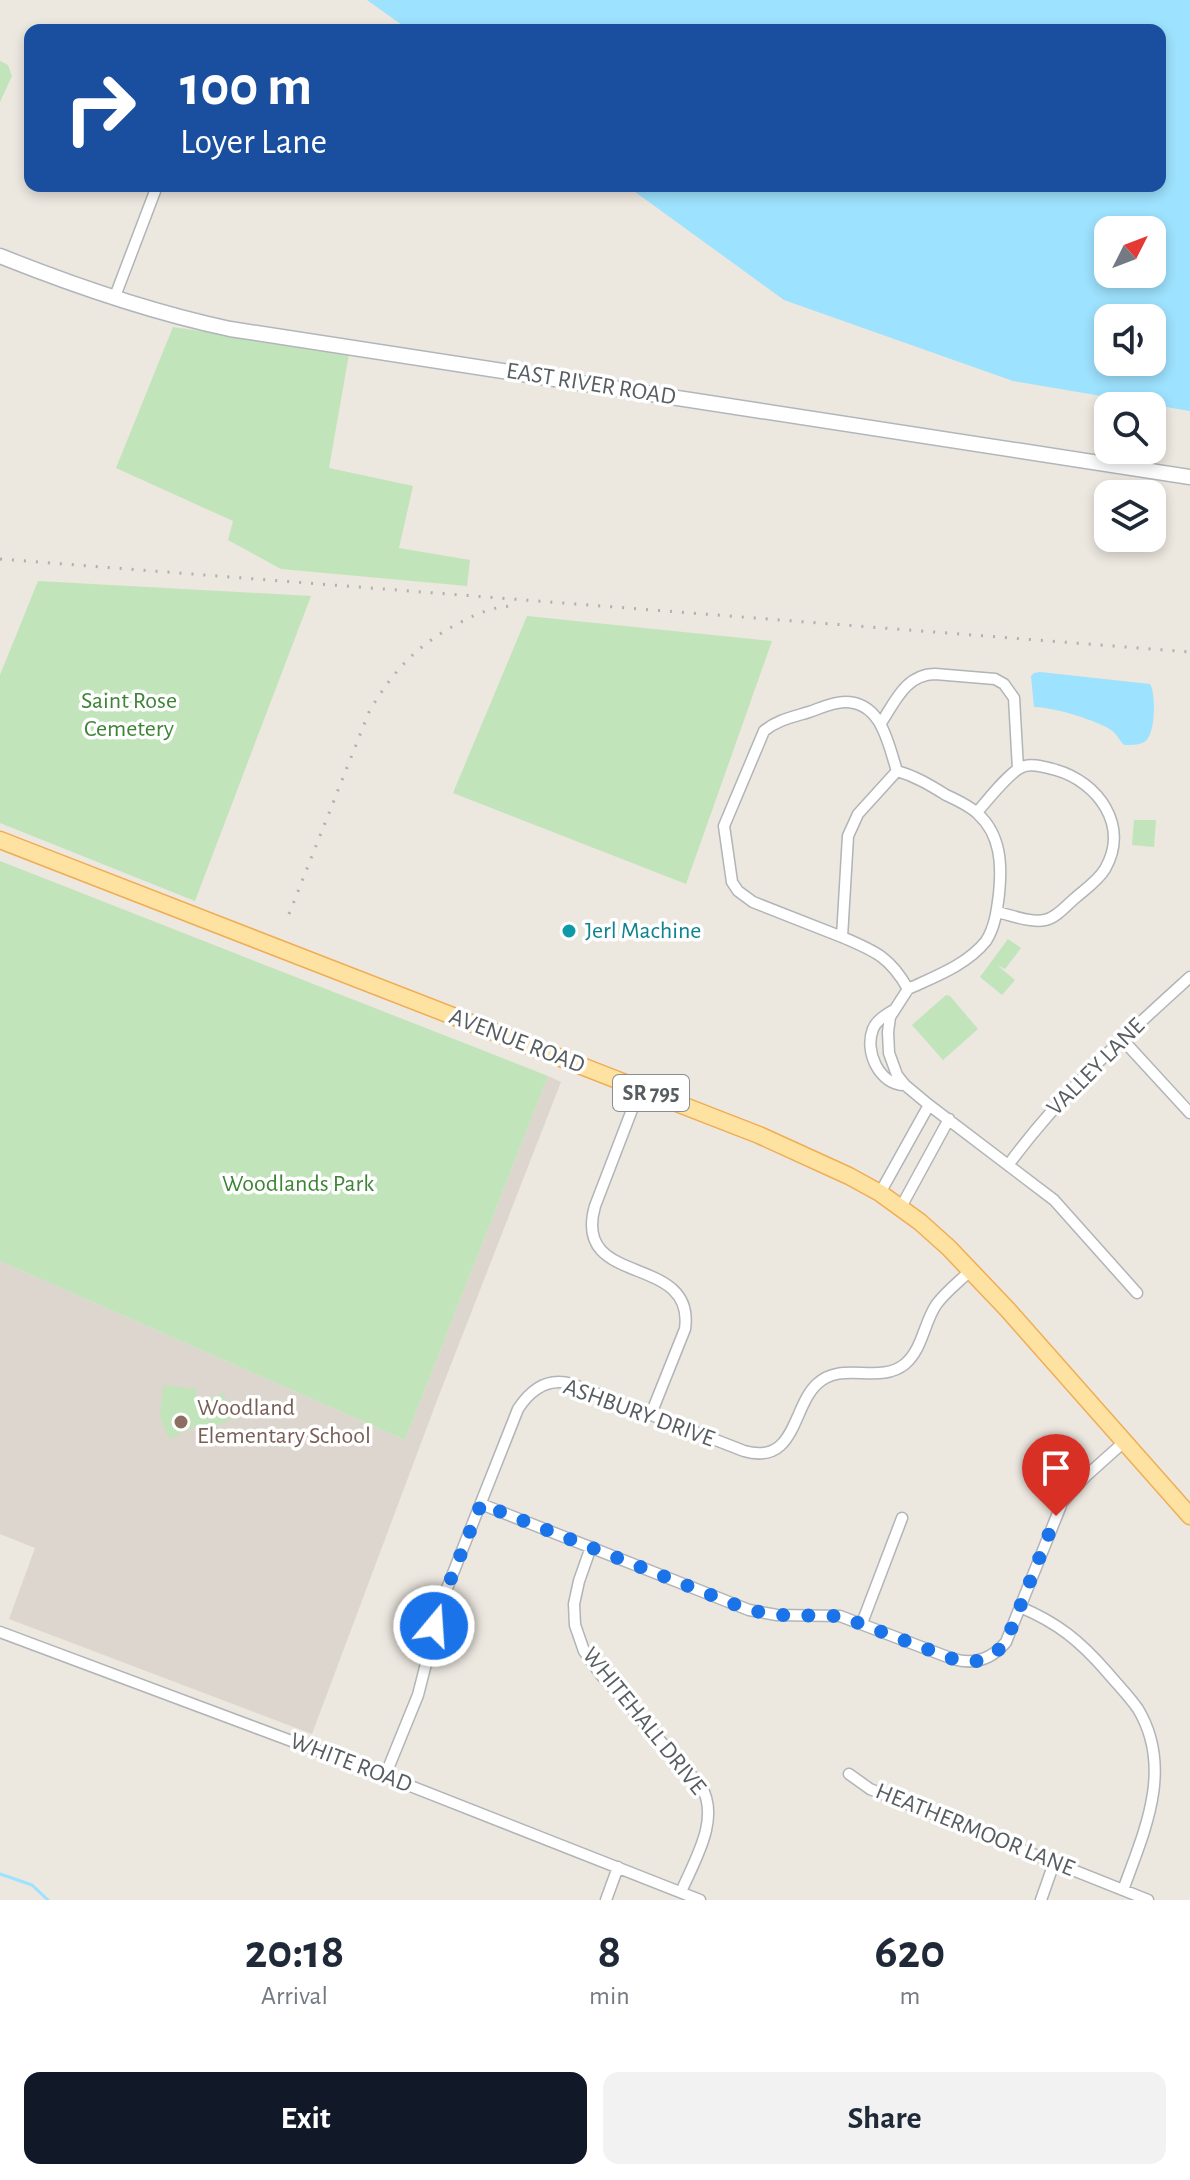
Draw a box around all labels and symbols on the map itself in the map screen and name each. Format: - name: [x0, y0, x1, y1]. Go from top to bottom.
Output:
- north arrow: [1094, 216, 1166, 288]
- street label: EAST RIVER ROAD: [505, 359, 677, 409]
- park label: Saint Rose Cemetery: [81, 689, 177, 741]
- place label: Jerl Machine: [585, 919, 701, 943]
- marker: Jerl Machine: [560, 922, 578, 940]
- street label: AVENUE ROAD: [446, 1004, 588, 1078]
- street label: VALLEY LANE: [1043, 1013, 1150, 1120]
- road number: SR 795: [613, 1075, 689, 1111]
- park label: Woodlands Park: [222, 1172, 374, 1196]
- street label: ASHBURY DRIVE: [560, 1375, 718, 1452]
- place label: Woodland Elementary School: [197, 1396, 371, 1448]
- marker: Woodland Elementary School: [172, 1413, 190, 1431]
- pin: [1022, 1434, 1090, 1516]
- position arrow: [392, 1584, 476, 1668]
- street label: WHITEHALL DRIVE: [578, 1643, 711, 1799]
- street label: WHITE ROAD: [287, 1729, 415, 1797]
- street label: HEATHERMOOR LANE: [872, 1779, 1078, 1881]

